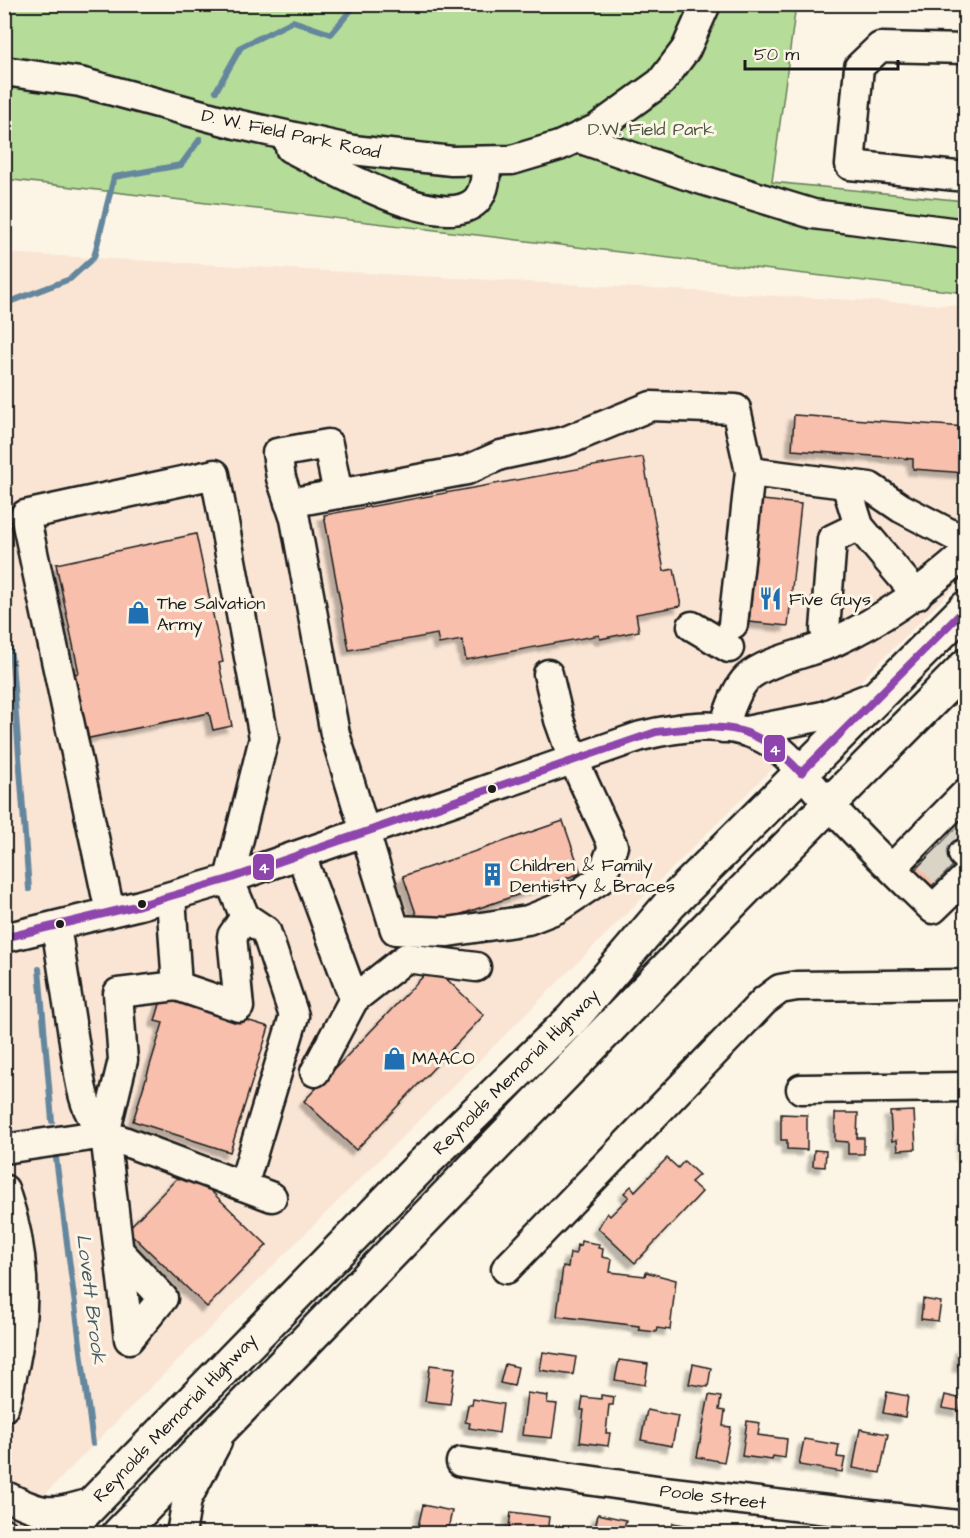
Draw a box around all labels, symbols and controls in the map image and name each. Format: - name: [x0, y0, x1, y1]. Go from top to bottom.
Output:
- scale bar: [745, 33, 898, 71]
- text: 50 m: [754, 42, 799, 67]
- street label: D. W. Field Park Road: [199, 103, 383, 165]
- park label: D.W. Field Park: [588, 117, 714, 142]
- restaurant icon: Five Guys: [758, 586, 784, 612]
- place label: Five Guys: [789, 587, 871, 613]
- place label: The Salvation Army: [157, 591, 265, 638]
- shop icon: The Salvation Army: [126, 600, 152, 626]
- line badge: 4: [763, 734, 786, 763]
- text: 4: [770, 739, 781, 761]
- unlabelled marker: [486, 783, 498, 795]
- line badge: 4: [252, 853, 275, 881]
- place label: Children & Family Dentistry & Braces: [510, 853, 675, 900]
- text: 4: [259, 857, 270, 879]
- building icon: Children & Family Dentistry & Braces: [479, 862, 505, 888]
- unlabelled marker: [136, 898, 148, 910]
- unlabelled marker: [54, 918, 66, 930]
- street label: Reynolds Memorial Highway: [427, 983, 605, 1161]
- shop icon: MAACO: [381, 1045, 407, 1071]
- place label: MAACO: [412, 1046, 475, 1071]
- water label: Lovett Brook: [69, 1233, 113, 1366]
- street label: Reynolds Memorial Highway: [88, 1328, 263, 1509]
- street label: Poole Street: [658, 1478, 768, 1516]

